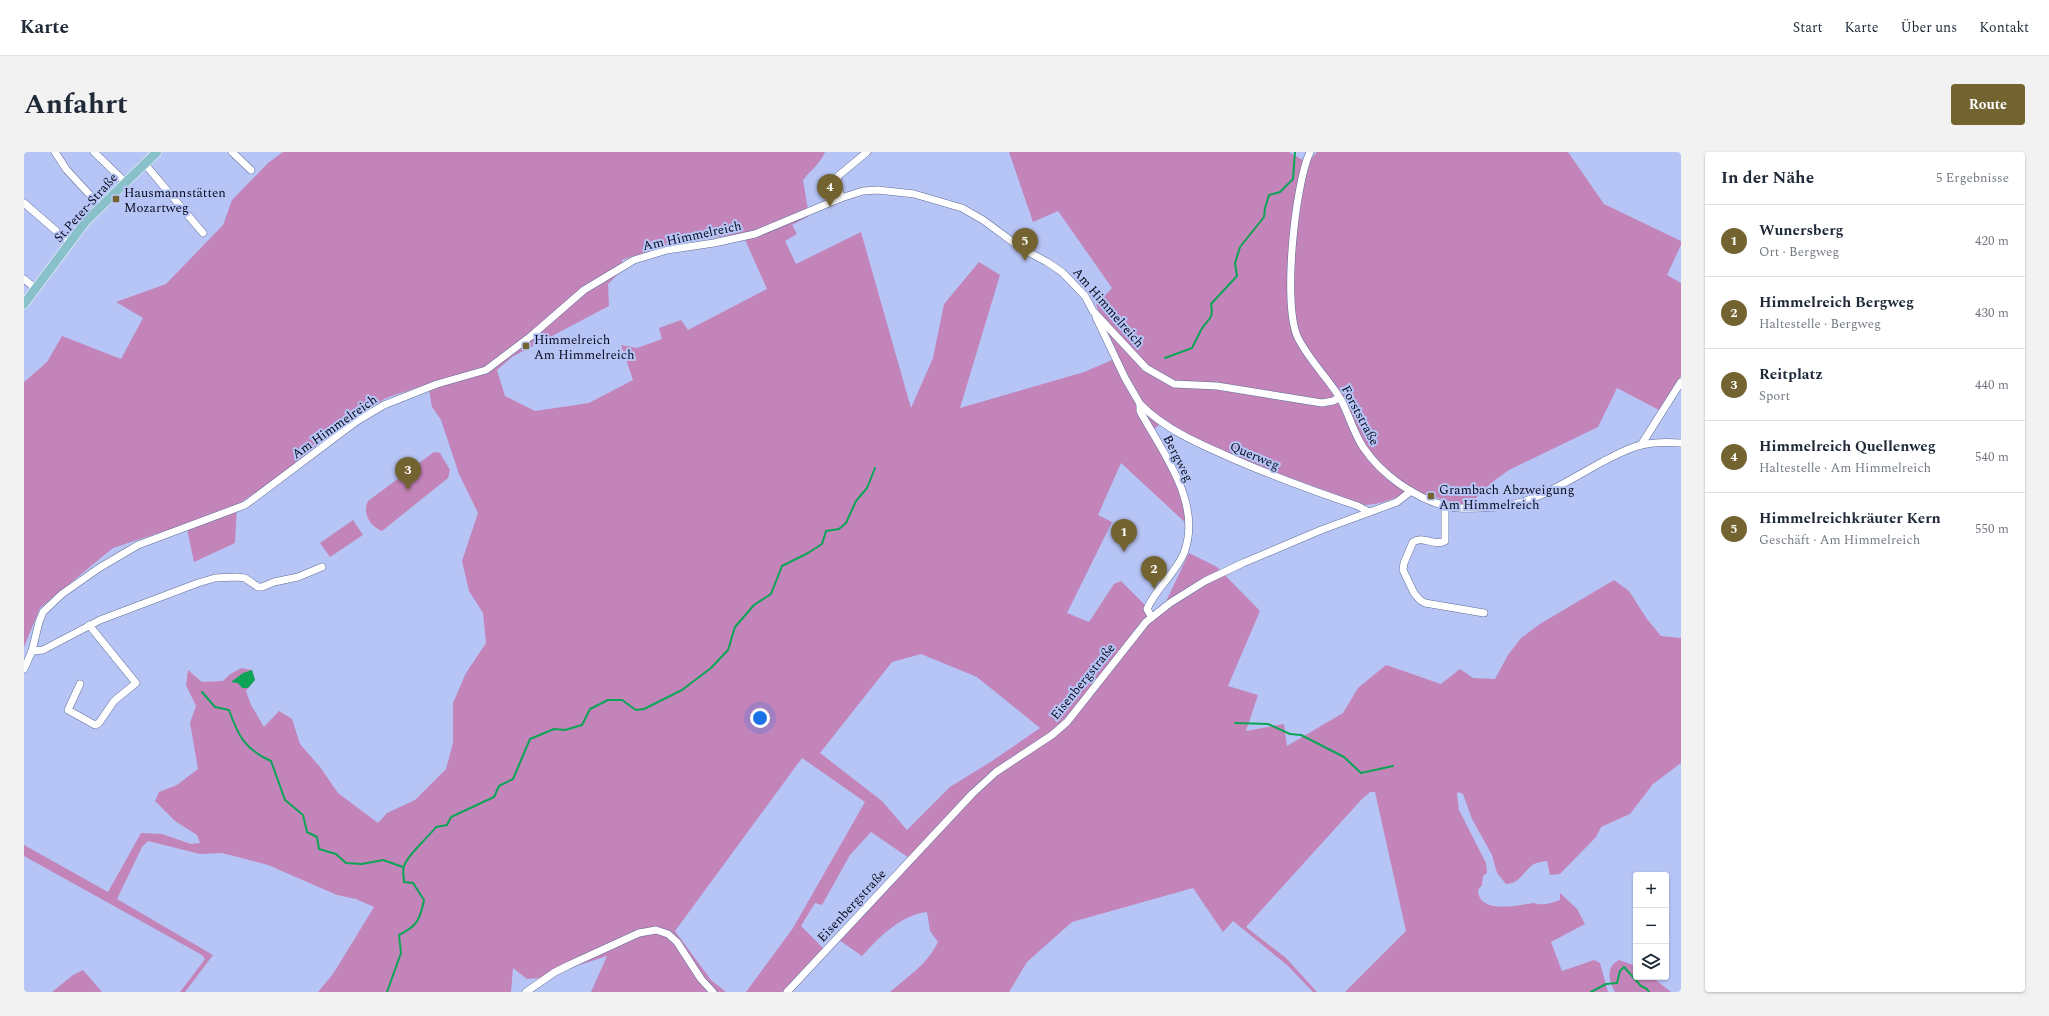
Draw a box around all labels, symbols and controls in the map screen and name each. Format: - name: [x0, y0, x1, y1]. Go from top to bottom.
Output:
- text: Karte: [20, 13, 69, 42]
- text: Start: [1793, 17, 1823, 38]
- text: Karte: [1845, 17, 1878, 38]
- text: Über uns: [1900, 17, 1957, 38]
- text: Kontakt: [1979, 17, 2029, 38]
- text: Anfahrt: [24, 83, 128, 126]
- button: Route: [1951, 84, 2025, 125]
- text: In der Nähe: [1721, 165, 1814, 191]
- street label: St.Peter-Straße: [49, 168, 122, 247]
- text: 5 Ergebnisse: [1936, 168, 2009, 188]
- pin: 4: [817, 174, 843, 207]
- place label: Hausmannstätten Mozartweg: [124, 183, 226, 218]
- marker: Hausmannstätten Mozartweg: [111, 194, 121, 204]
- street label: Am Himmelreich: [641, 216, 744, 256]
- text: Wunersberg: [1759, 219, 1844, 242]
- pin: 5: [1012, 228, 1038, 261]
- text: 1: [1730, 231, 1738, 251]
- text: 420 m: [1975, 231, 2009, 251]
- text: Ort · Bergweg: [1759, 242, 1839, 262]
- street label: Am Himmelreich: [1068, 263, 1149, 352]
- text: Himmelreich Bergweg: [1759, 291, 1914, 314]
- text: 2: [1730, 303, 1738, 323]
- text: 430 m: [1975, 303, 2009, 323]
- text: Haltestelle · Bergweg: [1759, 314, 1881, 334]
- place label: Himmelreich Am Himmelreich: [534, 330, 635, 365]
- marker: Himmelreich Am Himmelreich: [521, 341, 531, 351]
- text: Reitplatz: [1759, 363, 1823, 386]
- text: 3: [1730, 375, 1738, 395]
- text: 440 m: [1975, 375, 2009, 395]
- street label: Forststraße: [1336, 382, 1384, 449]
- text: Sport: [1759, 386, 1790, 406]
- street label: Am Himmelreich: [288, 390, 382, 464]
- street label: Bergweg: [1158, 431, 1198, 485]
- text: Himmelreich Quellenweg: [1759, 435, 1936, 458]
- street label: Querweg: [1227, 436, 1283, 475]
- text: 4: [1730, 447, 1738, 467]
- text: 540 m: [1975, 447, 2009, 467]
- pin: 3: [395, 457, 421, 490]
- text: Haltestelle · Am Himmelreich: [1759, 458, 1931, 478]
- place label: Grambach Abzweigung Am Himmelreich: [1439, 480, 1574, 515]
- marker: Grambach Abzweigung Am Himmelreich: [1426, 491, 1436, 501]
- text: Himmelreichkräuter Kern: [1759, 507, 1941, 530]
- pin: 1: [1111, 519, 1137, 552]
- text: 5: [1730, 519, 1738, 539]
- text: 550 m: [1975, 519, 2009, 539]
- text: Geschäft · Am Himmelreich: [1759, 530, 1920, 550]
- pin: 2: [1141, 556, 1167, 589]
- street label: Eisenbergstraße: [1046, 639, 1120, 724]
- your location: [750, 708, 770, 728]
- street label: Eisenbergstraße: [812, 865, 891, 947]
- map controls: [1633, 872, 1669, 980]
- button: +: [1633, 872, 1669, 908]
- button: −: [1633, 908, 1669, 944]
- button: layers: [1633, 944, 1669, 980]

